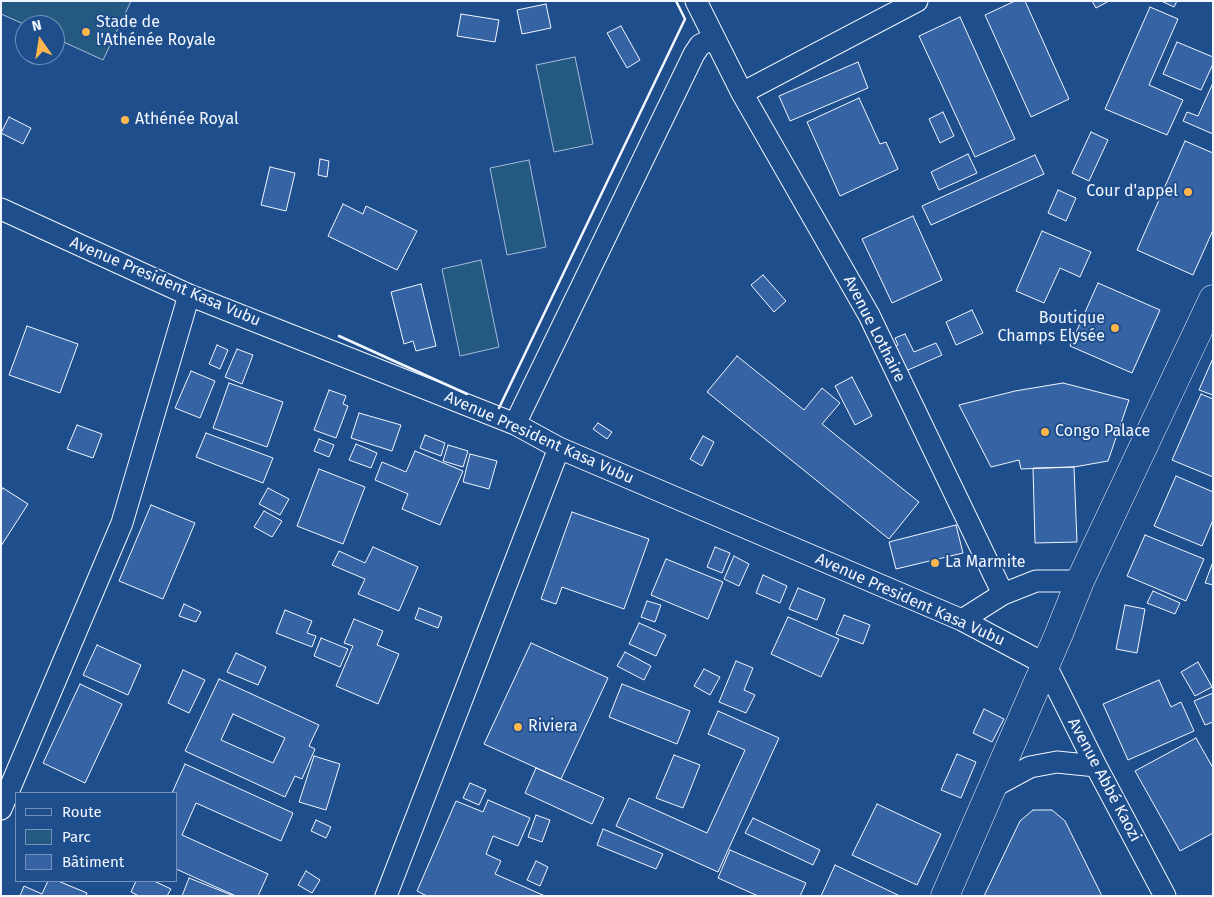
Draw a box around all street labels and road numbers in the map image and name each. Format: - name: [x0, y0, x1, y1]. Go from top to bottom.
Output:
- street label: Avenue President Kasa Vubu: [67, 233, 263, 331]
- street label: Avenue Lothaire: [839, 273, 909, 385]
- street label: Avenue President Kasa Vubu: [441, 387, 637, 489]
- street label: Avenue President Kasa Vubu: [812, 549, 1008, 651]
- street label: Avenue Abbé Kaozi: [1063, 715, 1145, 845]

